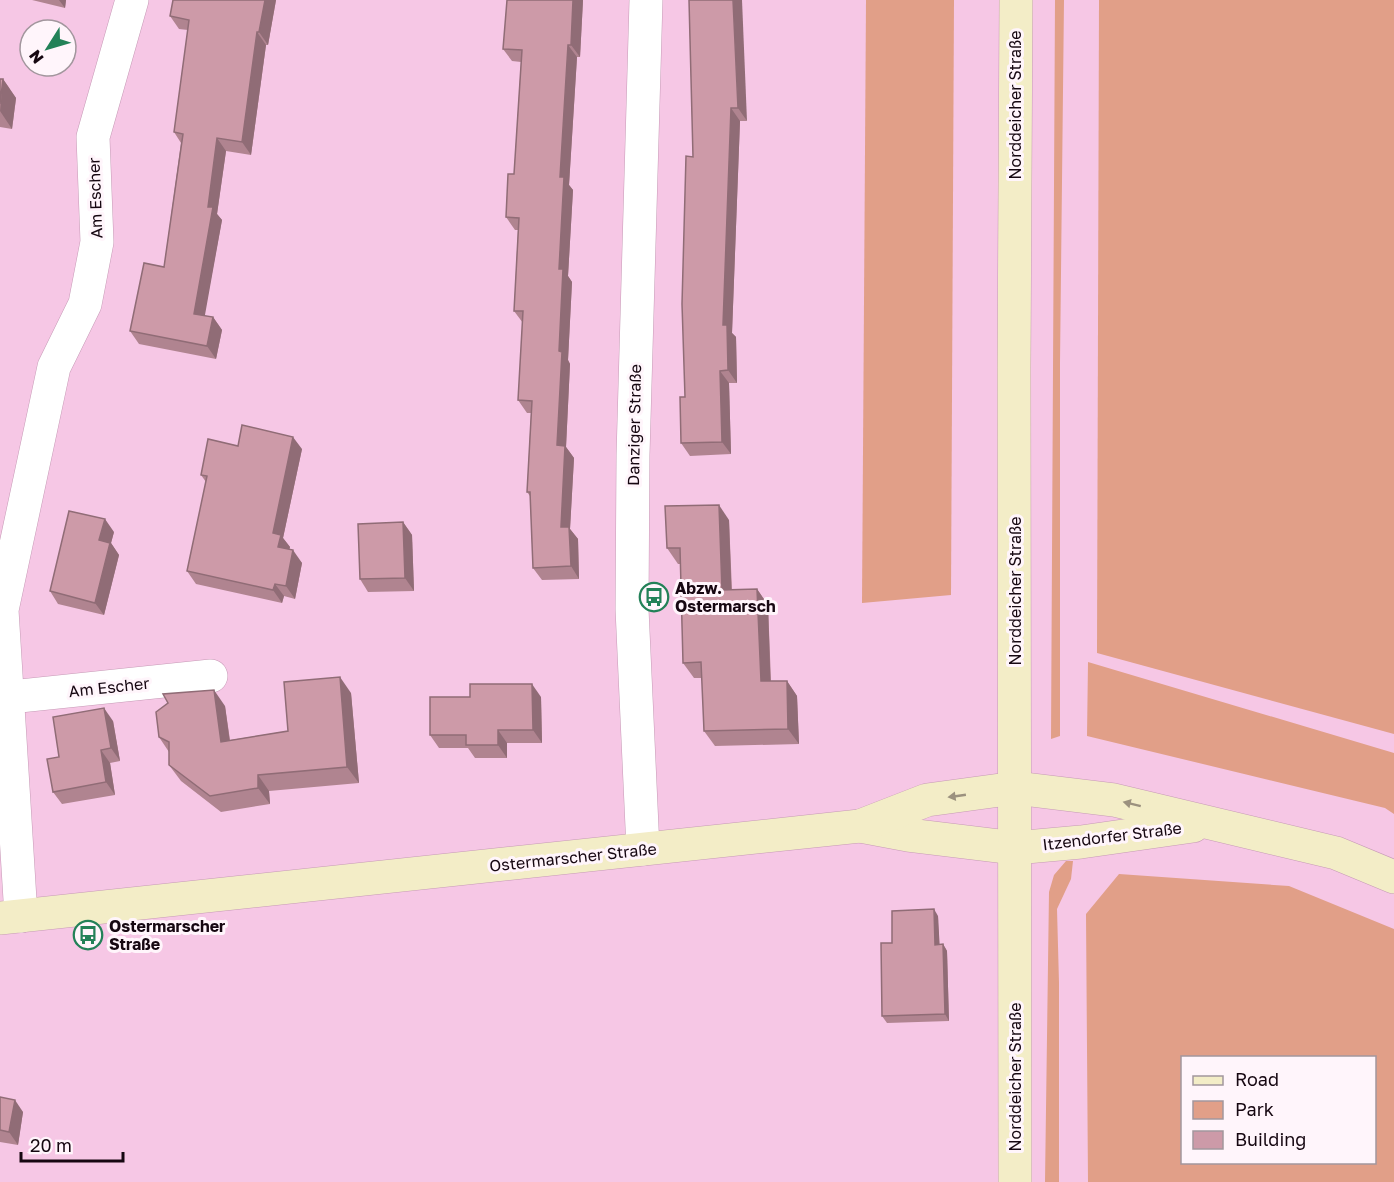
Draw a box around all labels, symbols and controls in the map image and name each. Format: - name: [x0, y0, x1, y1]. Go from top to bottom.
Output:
- north arrow: [18, 18, 78, 78]
- street label: Norddeicher Straße: [1005, 30, 1025, 180]
- text: N: [24, 46, 48, 68]
- street label: Am Escher: [84, 157, 106, 239]
- street label: Danziger Straße: [623, 364, 645, 486]
- street label: Norddeicher Straße: [1005, 516, 1025, 666]
- place label: Abzw. Ostermarsch: [675, 578, 776, 616]
- bus stop icon: Abzw. Ostermarsch: [638, 581, 670, 613]
- street label: Am Escher: [68, 673, 150, 701]
- one-way arrow: [947, 791, 966, 800]
- one-way arrow: [1123, 799, 1141, 809]
- street label: Itzendorfer Straße: [1041, 818, 1183, 854]
- street label: Ostermarscher Straße: [488, 838, 658, 876]
- place label: Ostermarscher Straße: [109, 916, 225, 954]
- bus stop icon: Ostermarscher Straße: [72, 919, 104, 951]
- street label: Norddeicher Straße: [1005, 1002, 1025, 1152]
- legend: [1181, 1056, 1376, 1164]
- text: Road: [1235, 1068, 1279, 1090]
- text: Park: [1235, 1098, 1274, 1120]
- scale bar: [21, 1125, 123, 1163]
- text: Building: [1235, 1128, 1306, 1150]
- text: 20 m: [30, 1134, 72, 1156]

